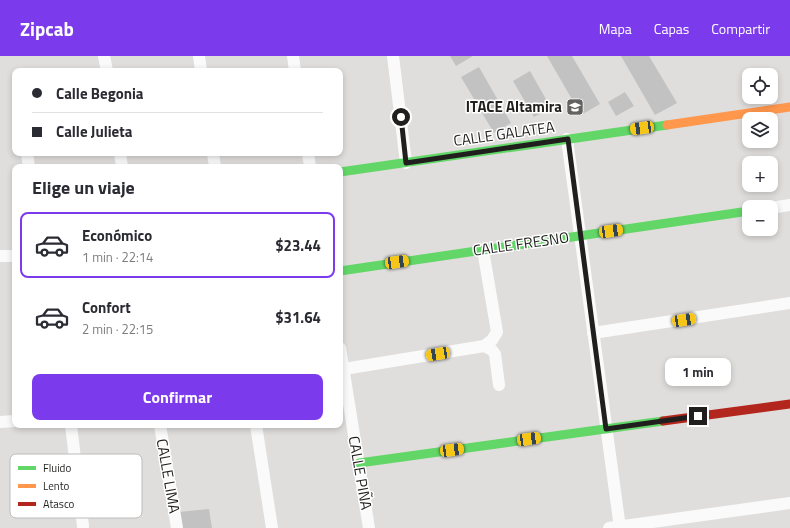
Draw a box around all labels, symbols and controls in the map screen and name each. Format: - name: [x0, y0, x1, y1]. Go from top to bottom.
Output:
- text: Zipcab: [20, 14, 74, 43]
- text: Mapa: [599, 18, 632, 39]
- text: Capas: [654, 18, 689, 39]
- text: Compartir: [711, 18, 770, 39]
- map controls: [742, 68, 778, 236]
- button: locate: [742, 68, 778, 104]
- text: Calle Begonia: [56, 82, 143, 105]
- place label: ITACE Altamira: [466, 95, 562, 118]
- school or university icon: ITACE Altamira: [565, 97, 585, 117]
- route start: [392, 108, 410, 126]
- button: layers: [742, 112, 778, 148]
- street label: CALLE GALATEA: [452, 115, 556, 152]
- text: Calle Julieta: [56, 120, 132, 143]
- car: [629, 120, 655, 136]
- button: +: [742, 156, 778, 192]
- text: Elige un viaje: [32, 174, 135, 201]
- button: −: [742, 200, 778, 236]
- car: [598, 223, 624, 239]
- text: Económico: [82, 224, 152, 247]
- street label: CALLE FRESNO: [471, 225, 570, 262]
- icon: car: [34, 227, 70, 263]
- text: $23.44: [275, 234, 321, 257]
- text: 1 min · 22:14: [82, 247, 153, 267]
- car: [384, 254, 410, 270]
- text: Confort: [82, 296, 131, 319]
- icon: car: [34, 299, 70, 335]
- text: $31.64: [275, 306, 321, 329]
- car: [671, 312, 697, 328]
- text: 2 min · 22:15: [82, 319, 153, 339]
- car: [425, 346, 451, 362]
- callout: 1 min: [665, 358, 731, 386]
- text: 1 min: [682, 362, 714, 382]
- button: Confirmar: [32, 374, 323, 420]
- route end: [689, 407, 707, 425]
- car: [516, 431, 542, 447]
- street label: CALLE PIÑA: [343, 434, 378, 512]
- street label: CALLE LIMA: [151, 437, 186, 515]
- car: [439, 442, 465, 458]
- legend: [10, 454, 142, 518]
- text: Fluido: [43, 460, 71, 476]
- text: Lento: [43, 478, 70, 494]
- text: Atasco: [43, 496, 75, 512]

